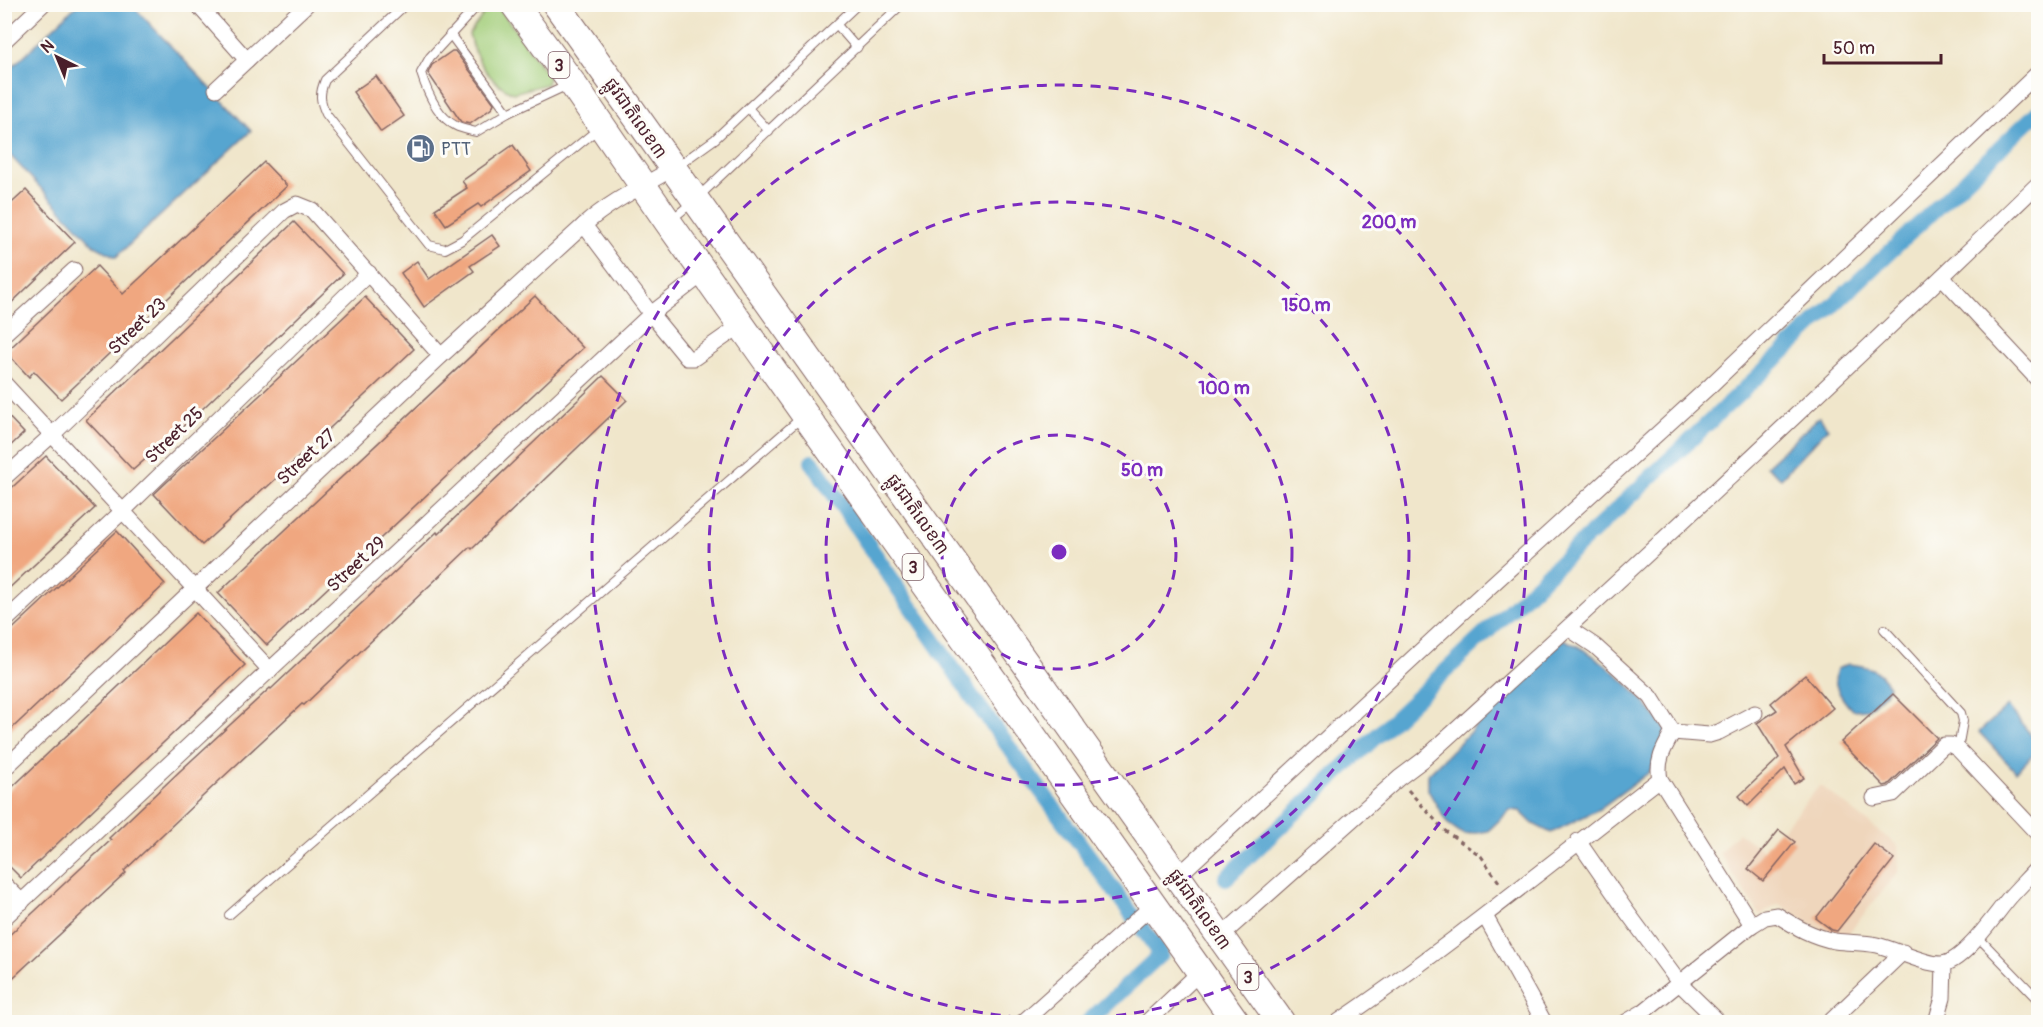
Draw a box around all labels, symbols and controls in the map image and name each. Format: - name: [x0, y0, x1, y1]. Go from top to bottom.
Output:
- north arrow: [27, 27, 87, 87]
- scale bar: [1824, 27, 1941, 65]
- text: N: [37, 36, 58, 58]
- text: 50 m: [1833, 37, 1875, 60]
- road number: 3: [548, 52, 570, 78]
- street label: ផ្លូវជាតិលេខ៣: [596, 73, 672, 166]
- fuel station icon: PTT: [404, 133, 436, 165]
- place label: PTT: [441, 138, 471, 161]
- text: 200 m: [1362, 211, 1416, 234]
- street label: Street 23: [103, 293, 171, 360]
- text: 150 m: [1282, 294, 1331, 317]
- text: 100 m: [1198, 377, 1250, 400]
- street label: Street 25: [140, 402, 208, 469]
- street label: Street 27: [272, 424, 341, 490]
- text: 50 m: [1121, 459, 1163, 482]
- street label: ផ្លូវជាតិលេខ៣: [878, 469, 954, 562]
- street label: Street 29: [322, 531, 391, 597]
- centre of rings: [1049, 542, 1069, 562]
- road number: 3: [902, 554, 924, 580]
- street label: ផ្លូវជាតិលេខ៣: [1160, 864, 1236, 957]
- road number: 3: [1238, 964, 1258, 990]

